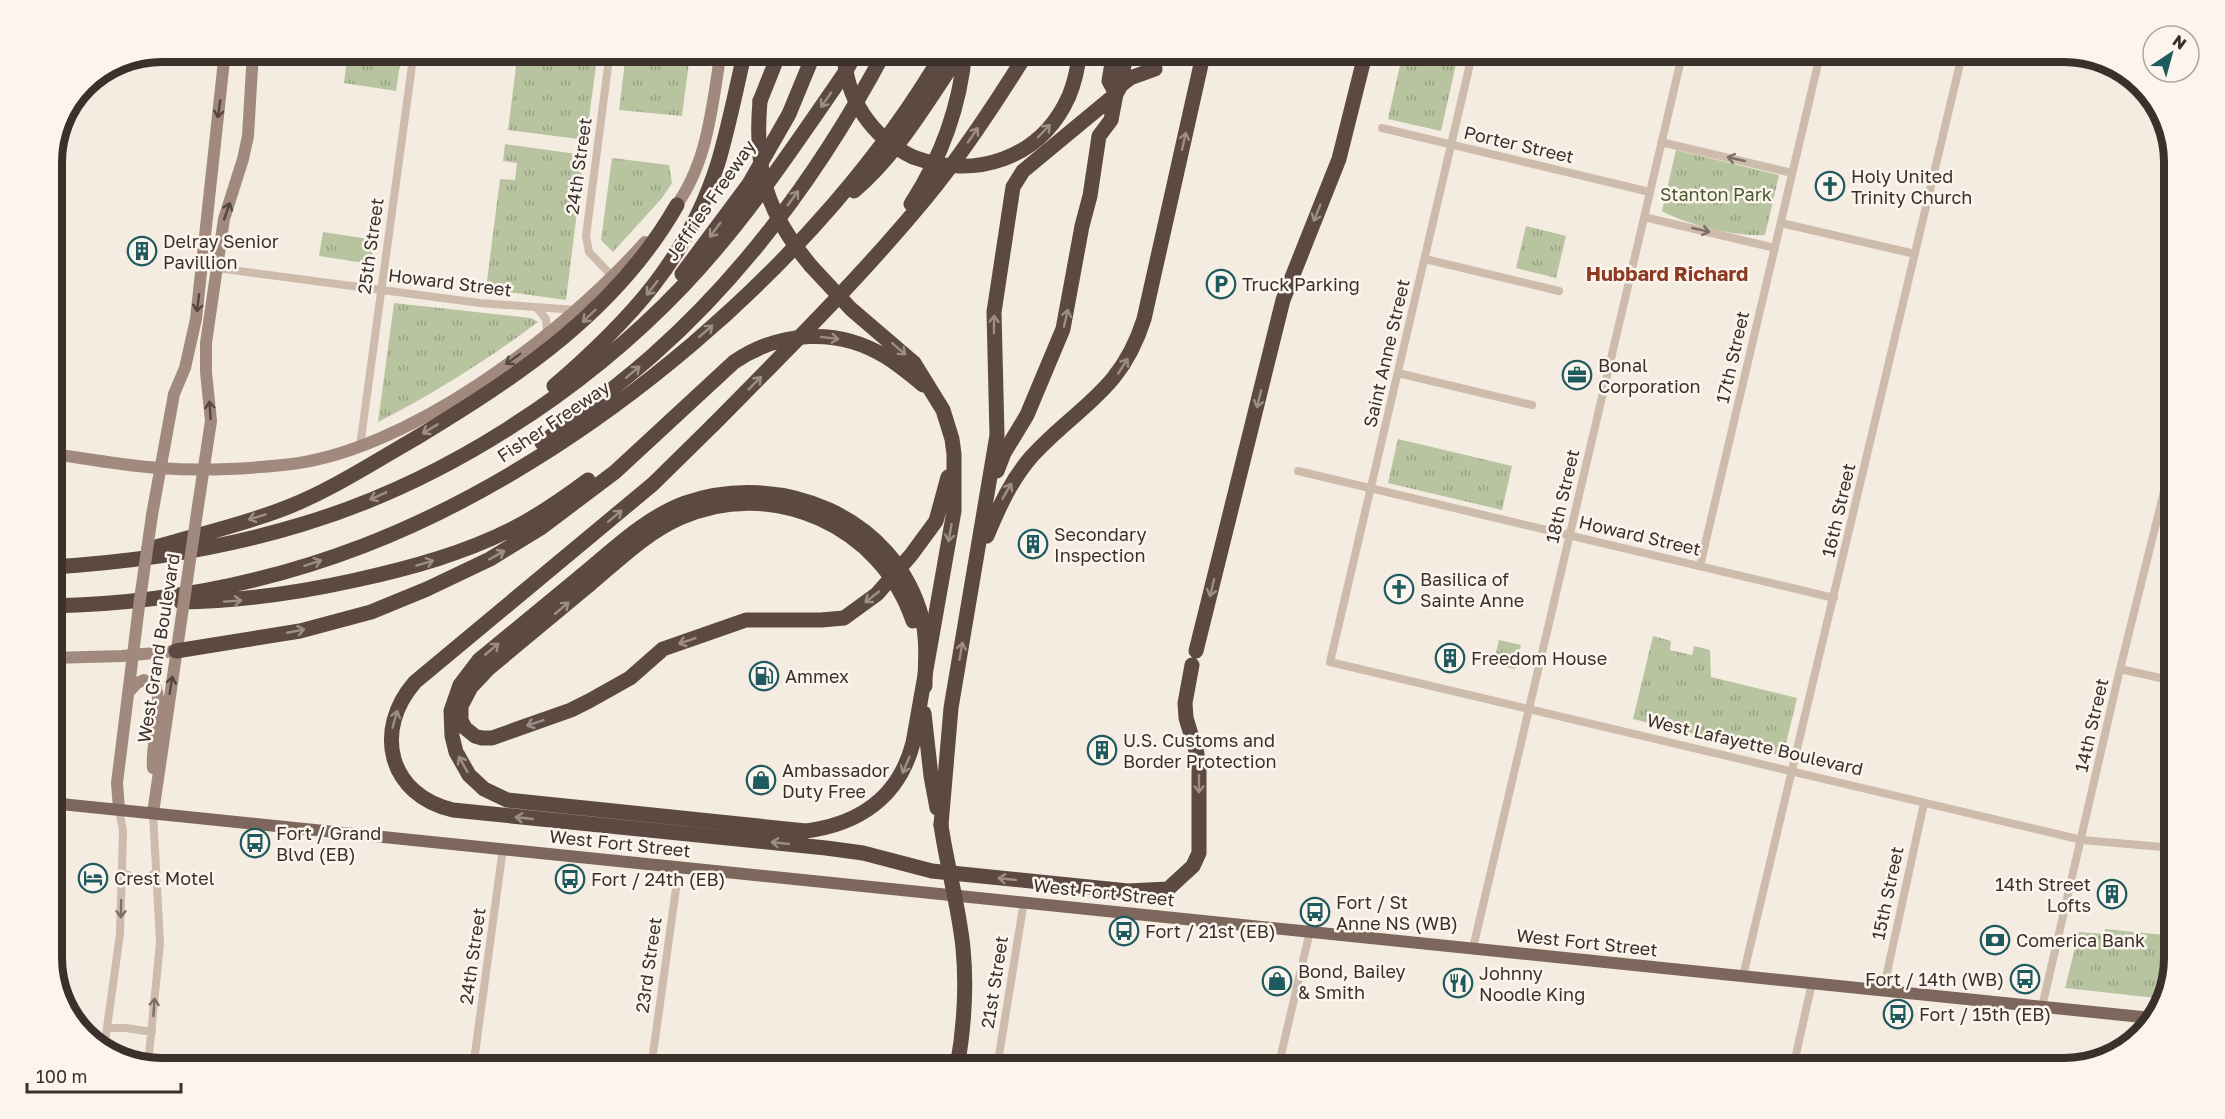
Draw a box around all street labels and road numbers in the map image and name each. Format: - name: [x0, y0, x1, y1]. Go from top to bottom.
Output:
- street label: 24th Street: [560, 116, 596, 216]
- street label: Porter Street: [1462, 121, 1576, 167]
- street label: Jeffries Freeway: [660, 135, 760, 265]
- street label: 25th Street: [352, 196, 388, 296]
- street label: Howard Street: [387, 264, 513, 300]
- street label: Saint Anne Street: [1358, 277, 1414, 429]
- street label: 17th Street: [1711, 309, 1753, 405]
- street label: Fisher Freeway: [493, 375, 613, 467]
- street label: 18th Street: [1541, 447, 1583, 545]
- street label: 16th Street: [1817, 461, 1859, 559]
- street label: Howard Street: [1577, 510, 1703, 560]
- street label: West Grand Boulevard: [132, 552, 184, 744]
- street label: 14th Street: [2070, 676, 2112, 774]
- street label: West Lafayette Boulevard: [1645, 708, 1865, 780]
- street label: West Fort Street: [548, 825, 692, 861]
- street label: 15th Street: [1866, 844, 1908, 942]
- street label: West Fort Street: [1032, 874, 1176, 910]
- street label: 24th Street: [454, 906, 490, 1006]
- street label: 23rd Street: [630, 916, 666, 1014]
- street label: West Fort Street: [1515, 924, 1659, 960]
- street label: 21st Street: [976, 934, 1012, 1030]

